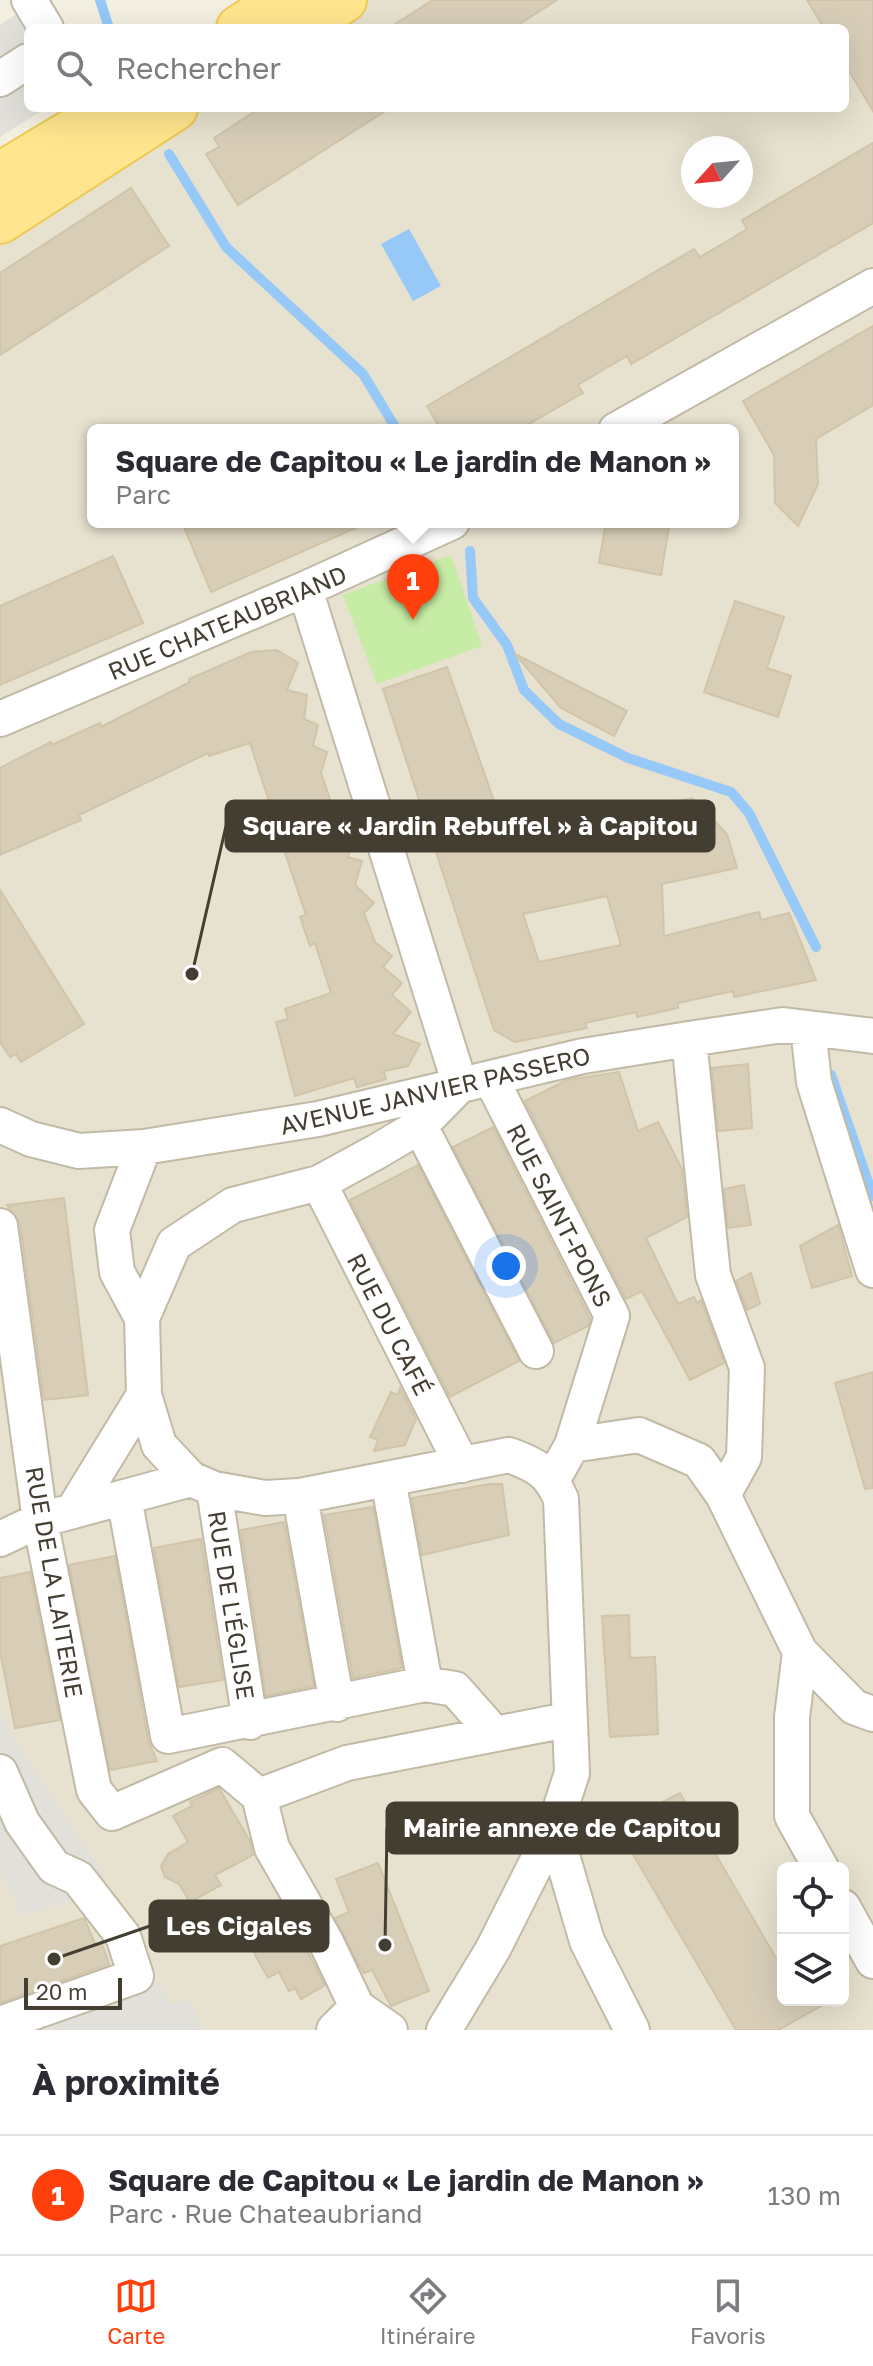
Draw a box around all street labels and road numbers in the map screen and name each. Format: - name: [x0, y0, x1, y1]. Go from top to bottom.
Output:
- street label: RUE CHATEAUBRIAND: [103, 559, 351, 685]
- street label: AVENUE JANVIER PASSERO: [277, 1040, 593, 1140]
- street label: RUE SAINT-PONS: [501, 1119, 619, 1311]
- street label: RUE DU CAFÉ: [342, 1248, 438, 1400]
- street label: RUE DE LA LAITERIE: [20, 1464, 90, 1700]
- street label: RUE DE L'ÉGLISE: [203, 1508, 261, 1702]

